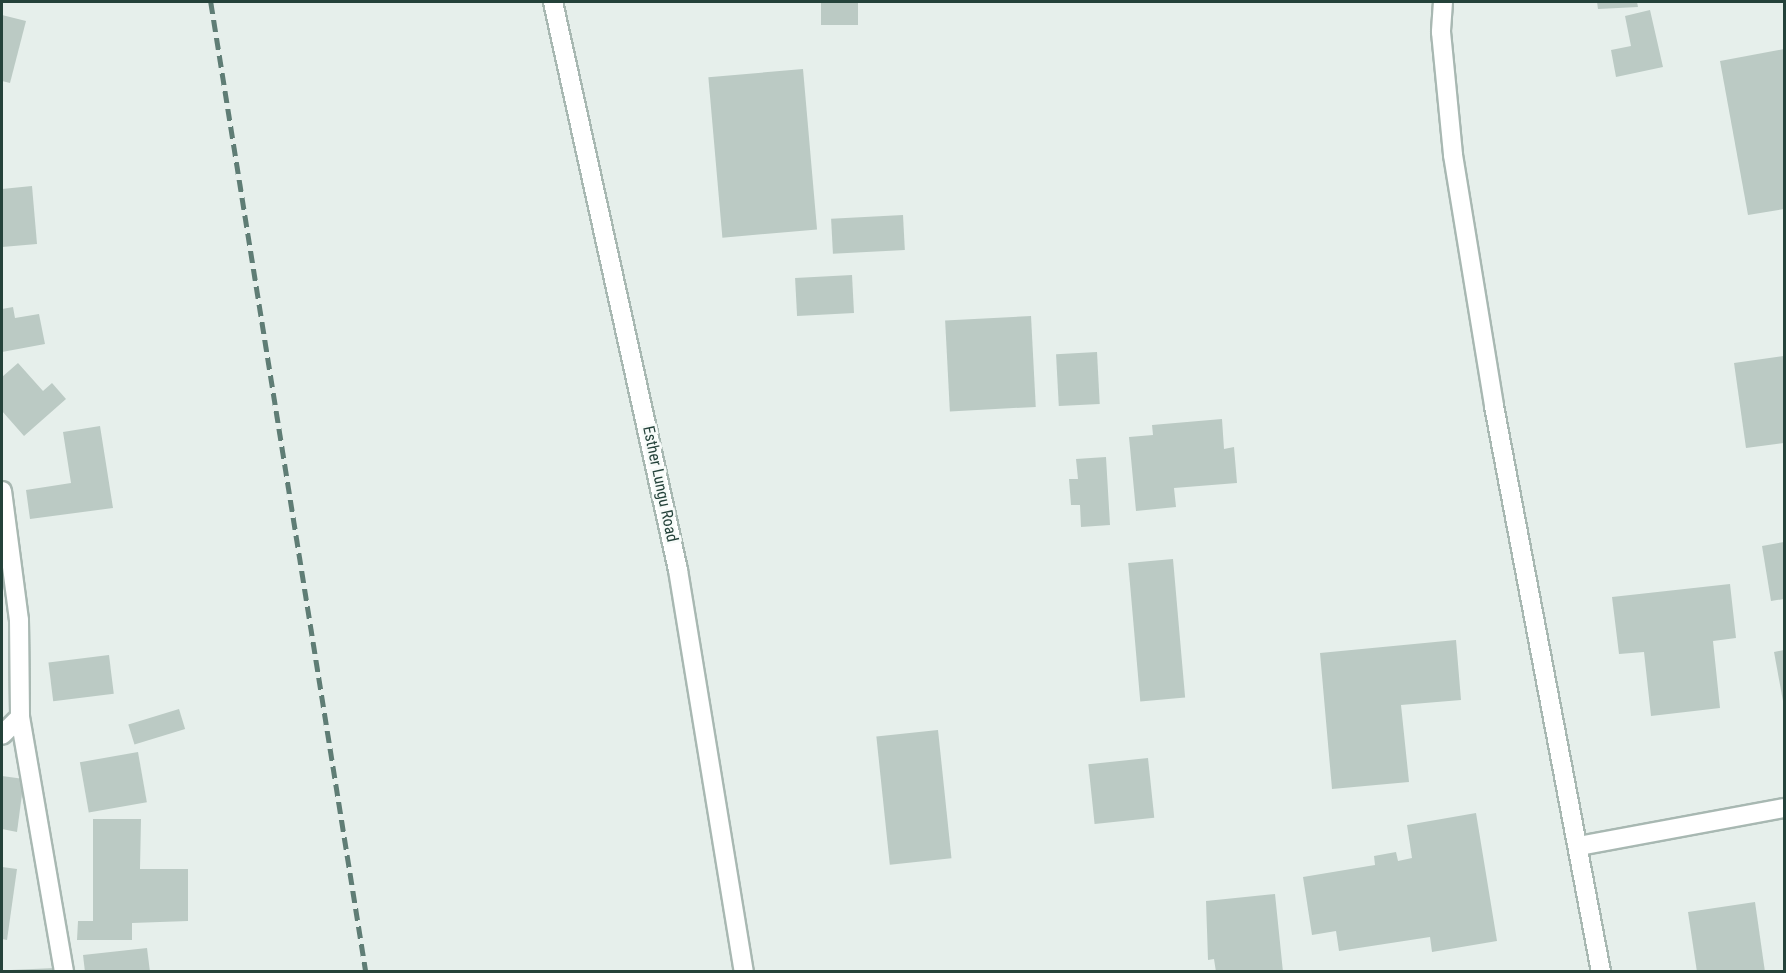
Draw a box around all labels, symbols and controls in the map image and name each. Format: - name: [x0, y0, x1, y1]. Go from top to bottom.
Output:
- street label: Esther Lungu Road: [638, 424, 682, 544]

